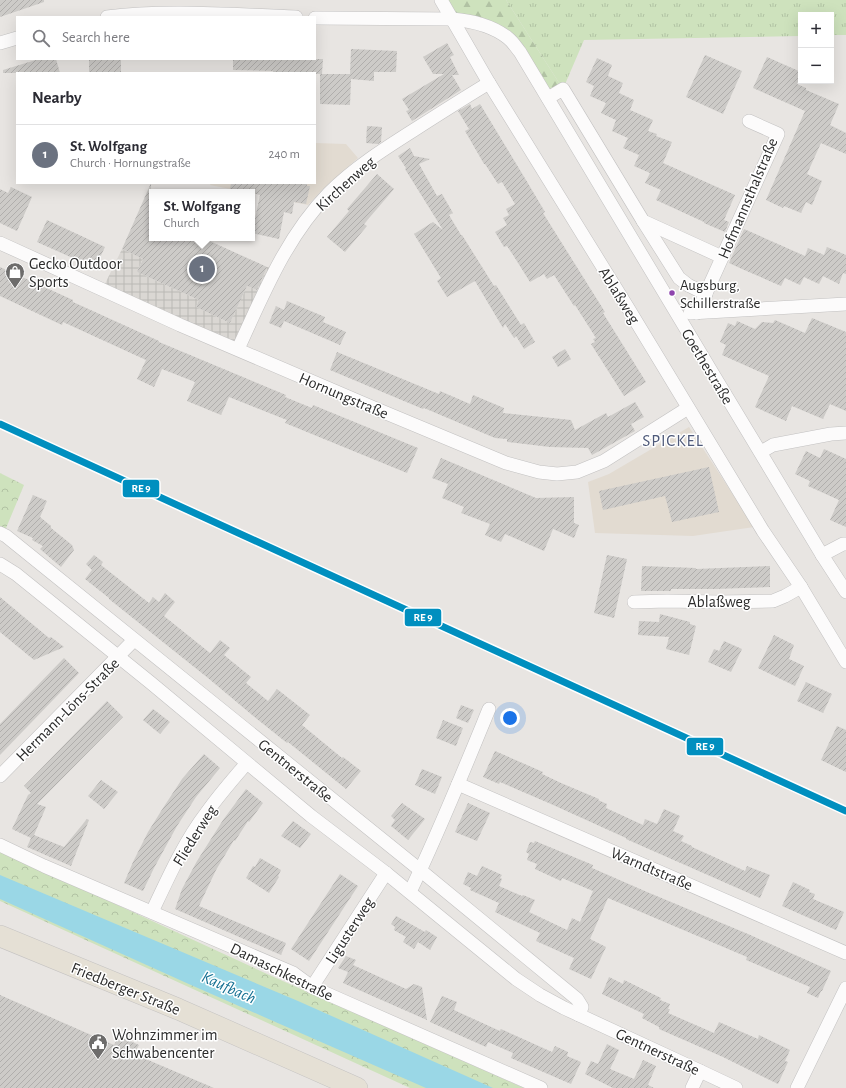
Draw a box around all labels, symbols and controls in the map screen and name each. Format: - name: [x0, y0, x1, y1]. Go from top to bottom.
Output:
- map controls: [798, 12, 834, 84]
- button: +: [798, 12, 834, 48]
- search box: [16, 16, 316, 60]
- icon: search: [30, 27, 52, 49]
- text: Search here: [62, 30, 130, 45]
- button: −: [798, 48, 834, 84]
- text: Nearby: [32, 89, 82, 106]
- street label: Hofmannsthalstraße: [715, 136, 781, 261]
- text: St. Wolfgang: [70, 139, 147, 154]
- text: 1: [43, 148, 47, 161]
- text: 240 m: [268, 148, 300, 161]
- street label: Kirchenweg: [313, 153, 378, 214]
- text: Church · Hornungstraße: [70, 157, 191, 170]
- popup: [149, 189, 255, 241]
- text: St. Wolfgang: [164, 199, 240, 214]
- text: Church: [164, 217, 200, 230]
- pin: 1: [189, 254, 215, 284]
- place label: Gecko Outdoor Sports: [29, 256, 122, 290]
- shop icon: Gecko Outdoor Sports: [4, 261, 26, 289]
- street label: Ablaßweg: [596, 264, 643, 327]
- place label: Augsburg, Schillerstraße: [680, 278, 760, 311]
- marker: Augsburg, Schillerstraße: [667, 288, 677, 298]
- street label: Goethestraße: [678, 326, 736, 407]
- street label: Hornungstraße: [297, 370, 391, 422]
- district label: SPICKEL: [642, 432, 704, 449]
- line badge: RE 9: [122, 479, 160, 498]
- text: RE 9: [131, 483, 151, 494]
- street label: Ablaßweg: [687, 594, 751, 610]
- line badge: RE 9: [404, 608, 442, 627]
- text: RE 9: [413, 612, 433, 623]
- street label: Hermann-Löns-Straße: [13, 655, 122, 764]
- your location: [500, 708, 520, 728]
- street label: Gentnerstraße: [255, 736, 336, 805]
- line badge: RE 9: [686, 737, 724, 756]
- text: RE 9: [695, 741, 715, 752]
- street label: Fliederweg: [170, 802, 220, 869]
- street label: Warndtstraße: [608, 845, 695, 893]
- street label: Ligusterweg: [323, 894, 377, 967]
- street label: Damaschkestraße: [228, 940, 336, 1004]
- street label: Friedberger Straße: [69, 960, 182, 1018]
- water label: Kaufbach: [199, 968, 258, 1007]
- street label: Gentnerstraße: [613, 1026, 702, 1078]
- place label: Wohnzimmer im Schwabencenter: [112, 1027, 218, 1061]
- public building icon: Wohnzimmer im Schwabencenter: [87, 1032, 109, 1060]

